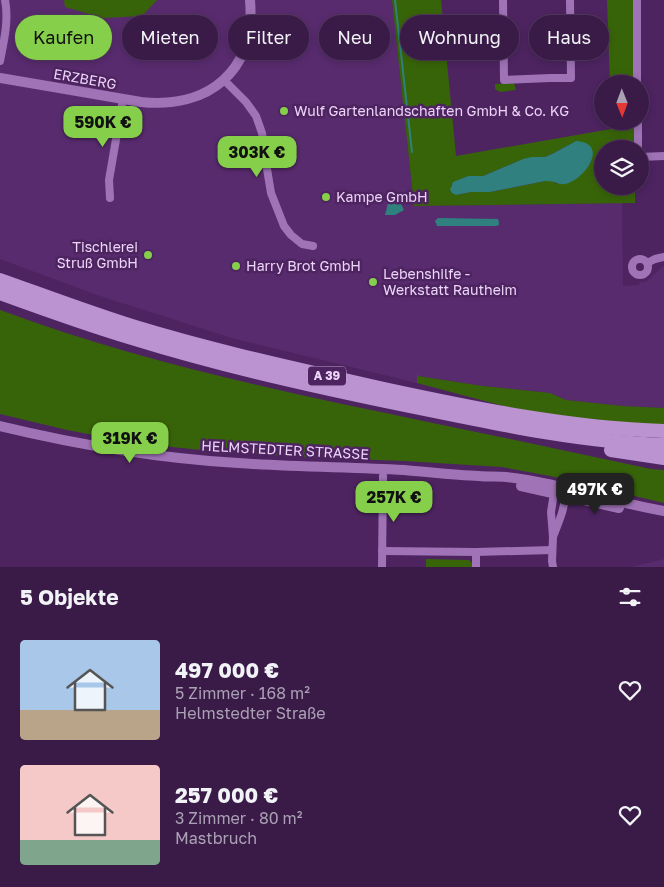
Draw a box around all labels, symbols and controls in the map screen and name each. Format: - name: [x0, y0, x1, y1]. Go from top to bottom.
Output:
- chip: Kaufen: [15, 15, 112, 60]
- chip: Mieten: [122, 15, 218, 60]
- chip: Filter: [228, 15, 309, 60]
- chip: Neu: [319, 15, 390, 60]
- chip: Wohnung: [400, 15, 519, 60]
- chip: Haus: [529, 15, 609, 60]
- street label: ERZBERG: [52, 65, 118, 92]
- north arrow: [594, 75, 649, 130]
- map controls: [594, 75, 649, 195]
- place label: Wulf Gartenlandschaften GmbH & Co. KG: [294, 102, 569, 119]
- marker: Wulf Gartenlandschaften GmbH & Co. KG: [278, 105, 290, 117]
- pin: 590K €: [62, 106, 144, 148]
- text: 590K €: [74, 112, 132, 132]
- pin: 303K €: [216, 136, 298, 178]
- button: layers: [594, 140, 649, 195]
- text: 303K €: [229, 142, 285, 162]
- place label: Kampe GmbH: [336, 188, 428, 205]
- marker: Kampe GmbH: [320, 191, 332, 203]
- place label: Tischlerei Struß GmbH: [57, 238, 138, 271]
- marker: Tischlerei Struß GmbH: [142, 249, 154, 261]
- place label: Harry Brot GmbH: [246, 257, 361, 274]
- marker: Harry Brot GmbH: [230, 260, 242, 272]
- place label: Lebenshilfe - Werkstatt Rautheim: [383, 265, 517, 298]
- marker: Lebenshilfe - Werkstatt Rautheim: [367, 276, 379, 288]
- road number: A 39: [308, 366, 346, 386]
- pin: 319K €: [89, 422, 171, 464]
- text: 319K €: [102, 428, 158, 448]
- street label: HELMSTEDTER STRASSE: [201, 437, 369, 462]
- pin: 497K €: [554, 472, 636, 515]
- text: 497K €: [567, 479, 623, 499]
- pin: 257K €: [353, 480, 435, 523]
- text: 257K €: [366, 487, 422, 507]
- icon: filters: [616, 583, 644, 611]
- text: 5 Objekte: [20, 584, 119, 610]
- text: 497 000 €: [175, 657, 279, 683]
- icon: home: [60, 660, 120, 720]
- icon: heart: [616, 676, 644, 704]
- text: 5 Zimmer · 168 m²: [175, 683, 310, 703]
- text: Helmstedter Straße: [175, 703, 326, 723]
- text: 257 000 €: [175, 782, 278, 808]
- icon: home: [60, 785, 120, 845]
- icon: heart: [616, 801, 644, 829]
- text: 3 Zimmer · 80 m²: [175, 808, 303, 828]
- text: Mastbruch: [175, 828, 257, 848]

